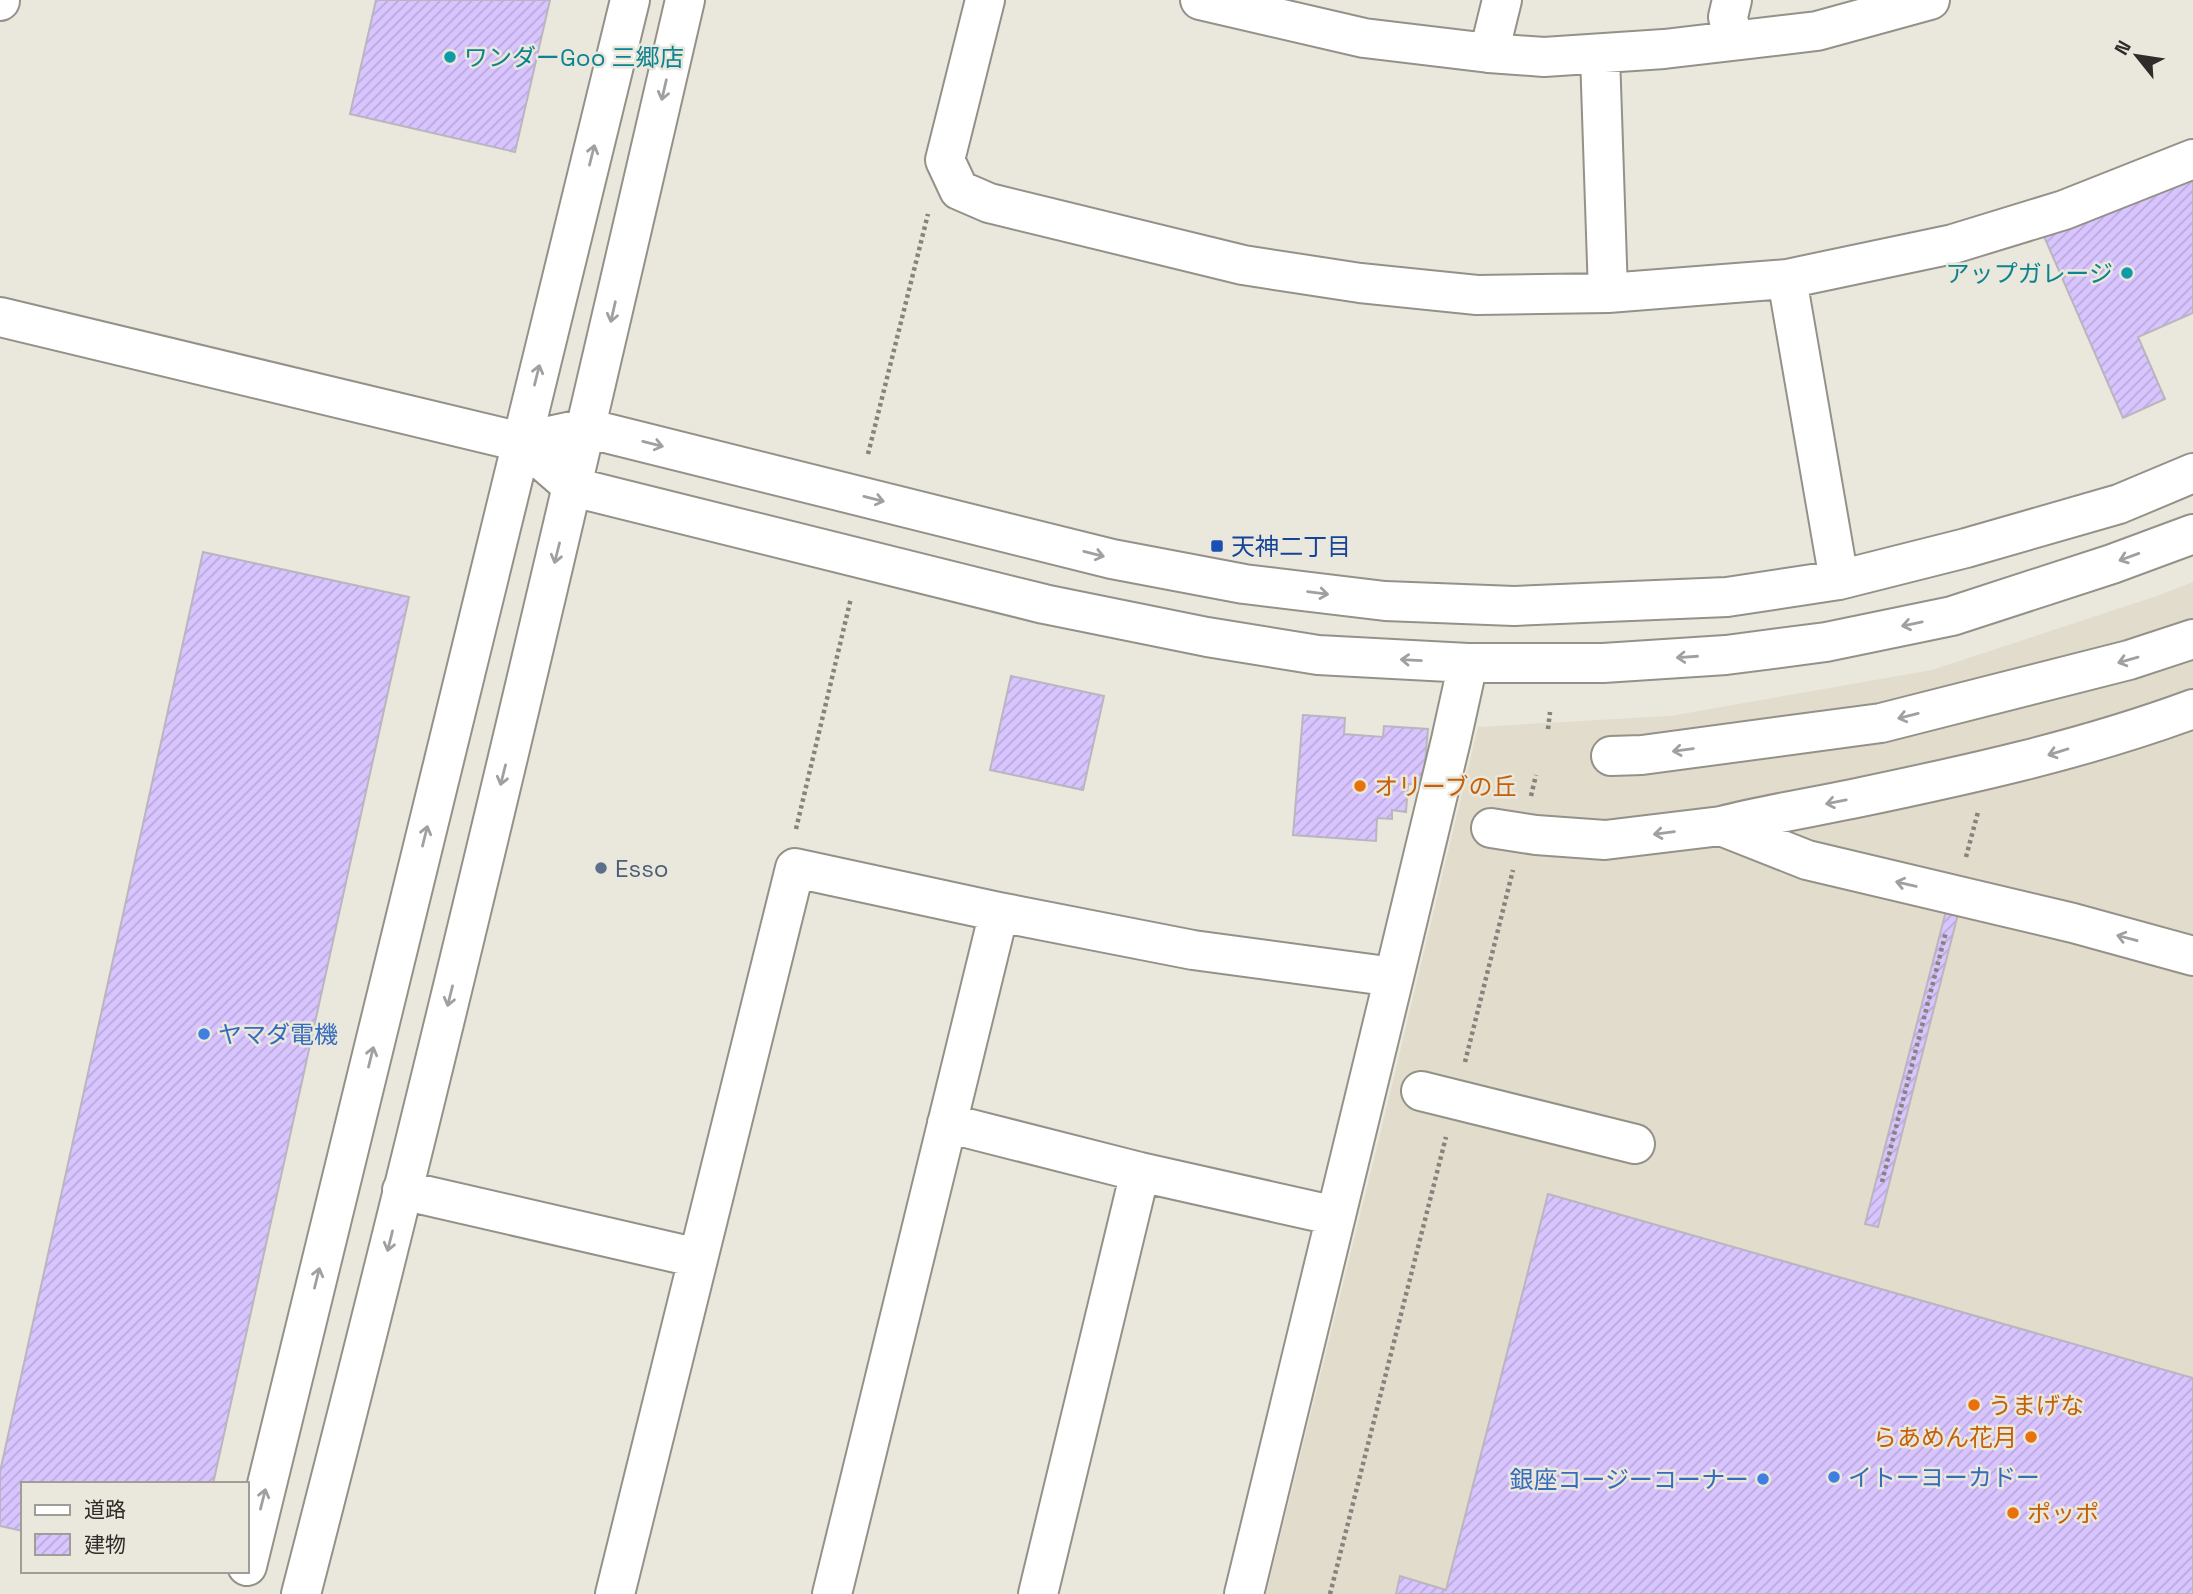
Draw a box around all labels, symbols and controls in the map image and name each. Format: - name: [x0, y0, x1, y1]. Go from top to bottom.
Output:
- north arrow: [2102, 21, 2172, 91]
- text: N: [2109, 36, 2137, 60]
- place label: ワンダーGoo 三郷店: [464, 42, 684, 73]
- marker: ワンダーGoo 三郷店: [442, 49, 458, 65]
- one-way arrow: [657, 78, 670, 101]
- one-way arrow: [586, 144, 599, 167]
- place label: アップガレージ: [1945, 258, 2113, 289]
- marker: アップガレージ: [2119, 265, 2135, 281]
- one-way arrow: [606, 300, 619, 323]
- one-way arrow: [531, 365, 544, 387]
- one-way arrow: [641, 438, 664, 451]
- one-way arrow: [862, 493, 884, 506]
- place label: 天神二丁目: [1231, 531, 1351, 562]
- marker: 天神二丁目: [1209, 538, 1225, 554]
- one-way arrow: [549, 542, 562, 564]
- one-way arrow: [1082, 548, 1105, 561]
- one-way arrow: [2119, 552, 2141, 565]
- one-way arrow: [1306, 586, 1329, 599]
- one-way arrow: [1901, 618, 1924, 632]
- one-way arrow: [1676, 651, 1699, 664]
- one-way arrow: [1400, 653, 1423, 666]
- one-way arrow: [2117, 654, 2139, 667]
- one-way arrow: [1897, 710, 1920, 723]
- one-way arrow: [1672, 743, 1695, 756]
- one-way arrow: [2047, 746, 2069, 759]
- one-way arrow: [496, 763, 509, 785]
- place label: オリーブの丘: [1374, 771, 1517, 802]
- marker: オリーブの丘: [1352, 778, 1368, 794]
- one-way arrow: [1825, 796, 1848, 809]
- one-way arrow: [418, 825, 432, 848]
- one-way arrow: [1653, 826, 1675, 839]
- place label: Esso: [615, 853, 669, 884]
- marker: Esso: [593, 860, 609, 876]
- one-way arrow: [1895, 877, 1918, 890]
- one-way arrow: [2116, 931, 2139, 944]
- one-way arrow: [442, 984, 456, 1007]
- place label: ヤマダ電機: [218, 1019, 338, 1050]
- marker: ヤマダ電機: [196, 1026, 212, 1042]
- one-way arrow: [365, 1046, 378, 1069]
- one-way arrow: [383, 1229, 396, 1252]
- one-way arrow: [311, 1267, 324, 1290]
- place label: うまげな: [1988, 1390, 2084, 1421]
- marker: うまげな: [1966, 1397, 1982, 1413]
- place label: らあめん花月: [1873, 1422, 2017, 1453]
- marker: らあめん花月: [2023, 1429, 2039, 1445]
- place label: イトーヨーカドー: [1848, 1462, 2040, 1493]
- place label: 銀座コージーコーナー: [1509, 1464, 1749, 1495]
- marker: イトーヨーカドー: [1826, 1469, 1842, 1485]
- marker: 銀座コージーコーナー: [1755, 1471, 1771, 1487]
- legend: [21, 1482, 248, 1573]
- one-way arrow: [257, 1488, 270, 1511]
- text: 道路: [84, 1496, 126, 1523]
- place label: ポッポ: [2027, 1498, 2099, 1529]
- marker: ポッポ: [2005, 1505, 2021, 1521]
- text: 建物: [84, 1531, 126, 1558]

